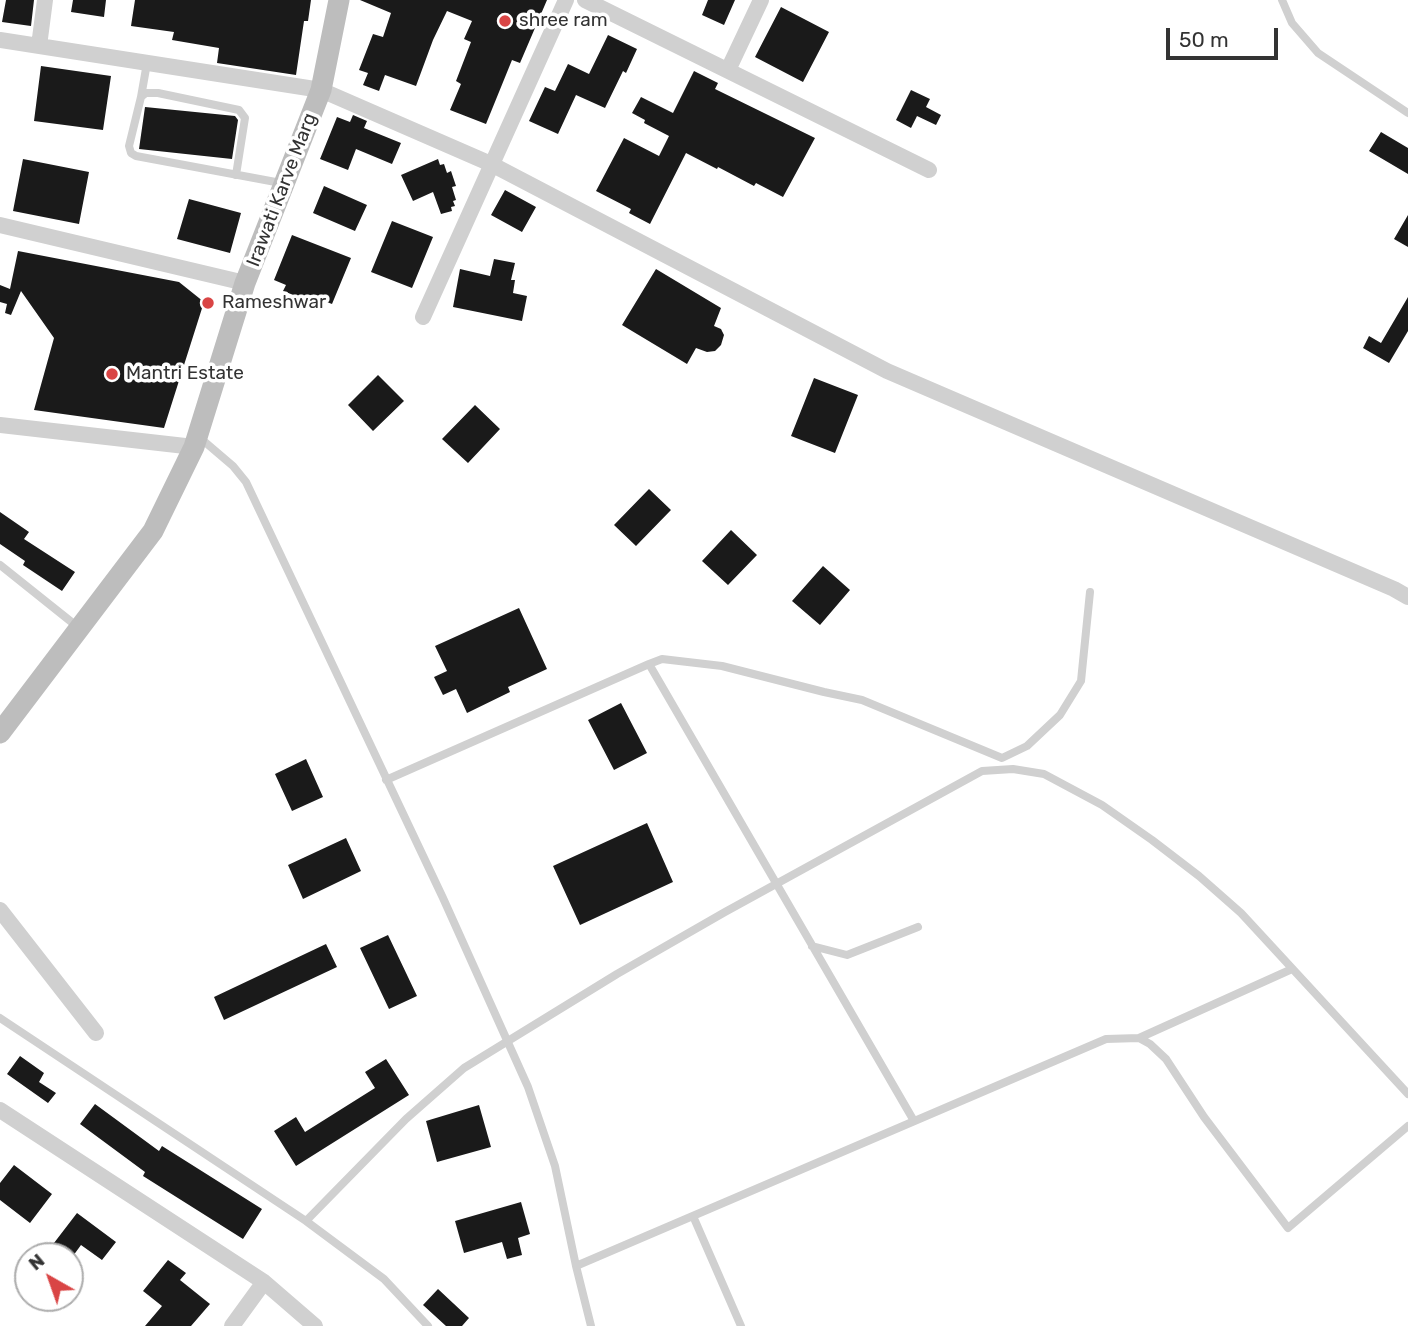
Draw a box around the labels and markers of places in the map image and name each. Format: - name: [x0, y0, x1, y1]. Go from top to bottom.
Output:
- place label: shree ram: [519, 10, 608, 32]
- marker: shree ram: [497, 13, 513, 29]
- place label: Rameshwar: [222, 292, 326, 314]
- marker: Rameshwar: [200, 295, 216, 311]
- place label: Mantri Estate: [126, 363, 244, 385]
- marker: Mantri Estate: [104, 366, 120, 382]

